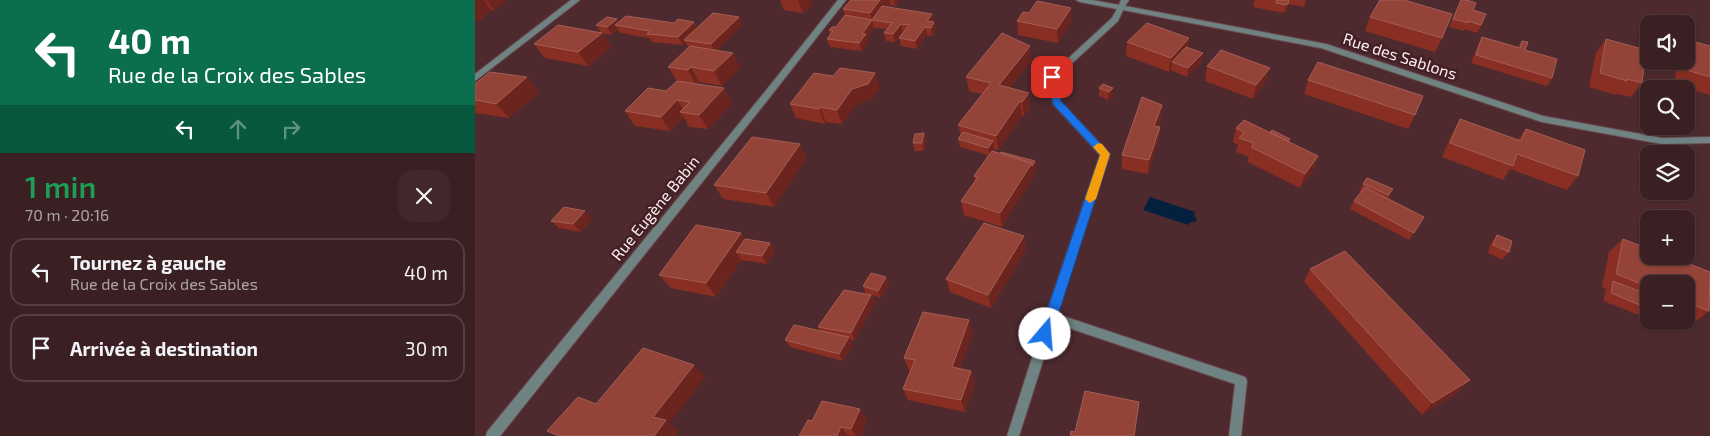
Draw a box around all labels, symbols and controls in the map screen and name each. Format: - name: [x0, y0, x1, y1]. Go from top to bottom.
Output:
- map controls: [1640, 15, 1695, 330]
- button: sound: [1640, 15, 1695, 70]
- text: 40 m: [108, 19, 191, 61]
- icon: left: [25, 20, 90, 85]
- street label: Rue des Sablons: [1341, 28, 1460, 83]
- pin: [1031, 56, 1073, 98]
- text: Rue de la Croix des Sables: [108, 61, 366, 87]
- icon: arrive: [1038, 63, 1066, 91]
- button: search: [1640, 80, 1695, 135]
- icon: left: [171, 115, 199, 143]
- icon: ahead: [224, 115, 252, 143]
- icon: right: [277, 115, 305, 143]
- button: layers: [1640, 145, 1695, 200]
- street label: Rue Eugène Babin: [607, 151, 703, 264]
- text: 1 min: [25, 168, 96, 204]
- button: close: [398, 170, 450, 222]
- text: 70 m · 20:16: [25, 205, 109, 224]
- button: +: [1640, 210, 1695, 265]
- text: Tournez à gauche: [70, 251, 226, 274]
- icon: left: [27, 258, 55, 286]
- text: 40 m: [404, 261, 448, 284]
- text: Rue de la Croix des Sables: [70, 274, 258, 293]
- button: −: [1640, 275, 1695, 330]
- position arrow: [1018, 307, 1070, 359]
- icon: arrive: [27, 334, 55, 362]
- text: Arrivée à destination: [70, 337, 258, 360]
- text: 30 m: [405, 337, 448, 360]

